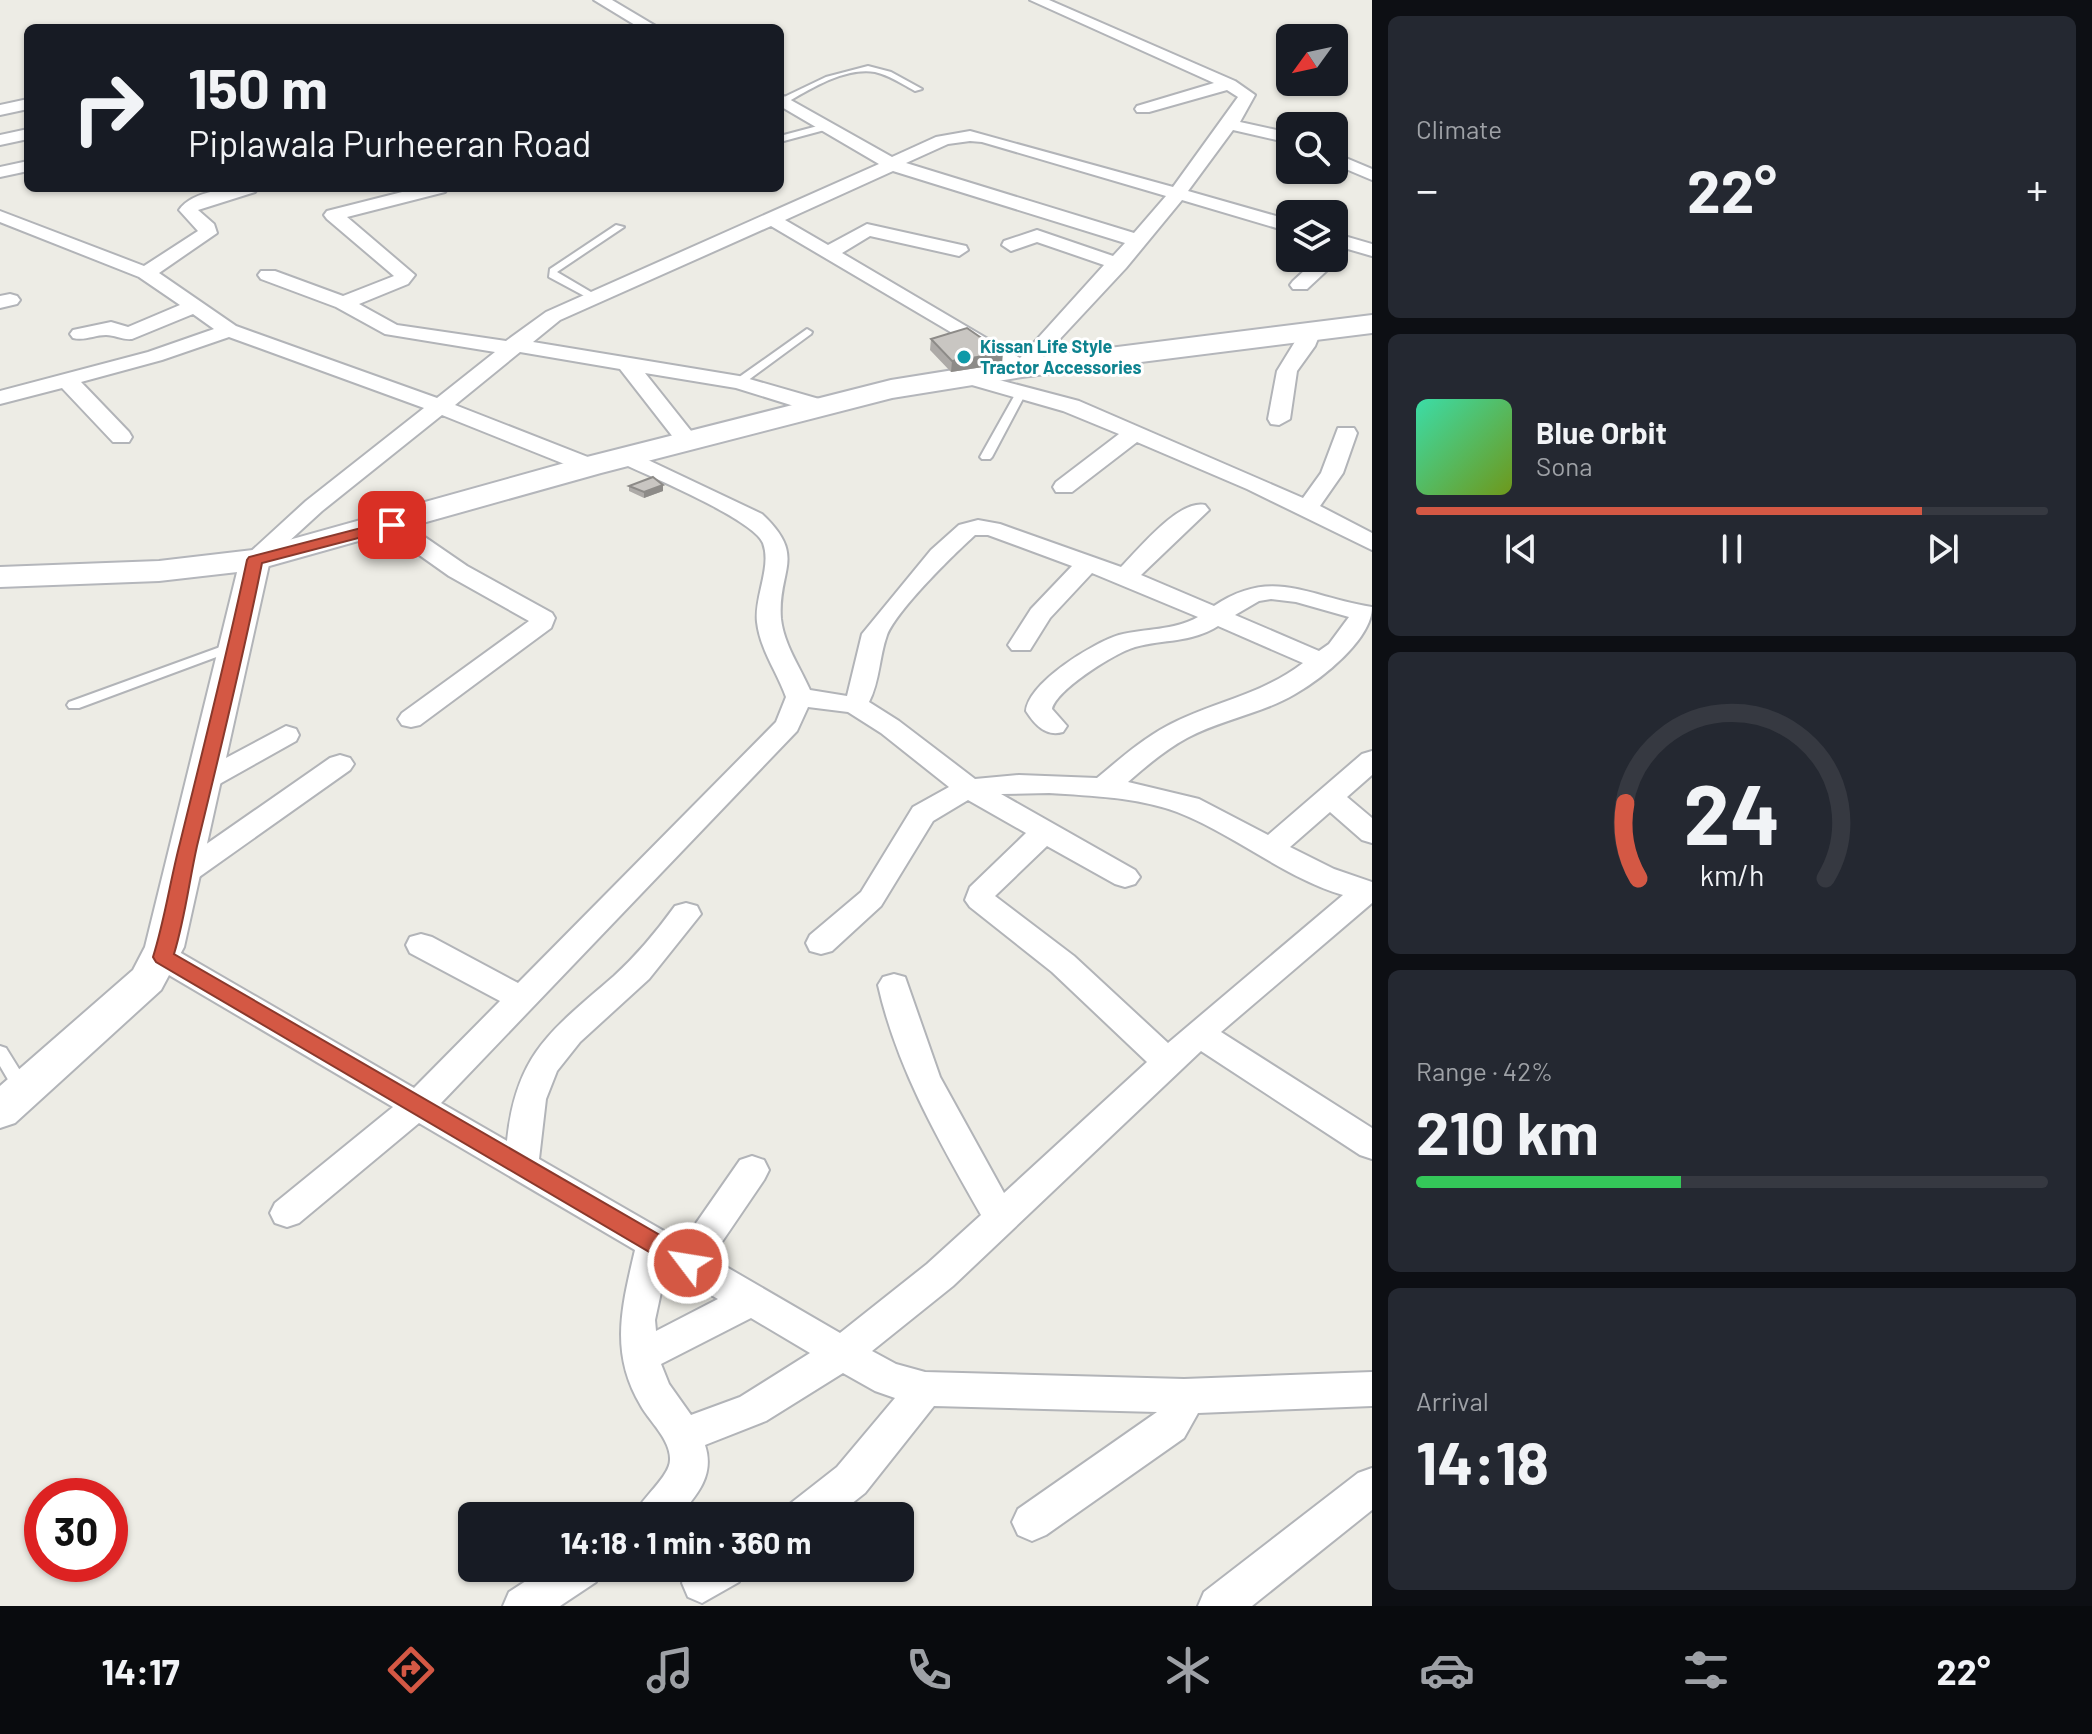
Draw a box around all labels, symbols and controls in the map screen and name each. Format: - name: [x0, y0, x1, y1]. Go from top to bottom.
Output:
- north arrow: [1276, 24, 1348, 96]
- map controls: [1276, 24, 1348, 272]
- text: 150 m: [188, 53, 328, 120]
- icon: right: [56, 56, 160, 160]
- button: search: [1276, 112, 1348, 184]
- text: Climate: [1416, 113, 1502, 144]
- text: Piplawala Purheeran Road: [188, 121, 592, 164]
- text: 22°: [1687, 153, 1777, 225]
- text: −: [1416, 162, 1438, 215]
- text: +: [2026, 162, 2048, 215]
- button: layers: [1276, 200, 1348, 272]
- place label: Kissan Life Style Tractor Accessories: [980, 335, 1141, 378]
- marker: Kissan Life Style Tractor Accessories: [955, 348, 973, 366]
- text: Blue Orbit: [1536, 414, 1667, 450]
- text: Sona: [1536, 450, 1593, 481]
- pin: [358, 491, 426, 559]
- icon: arrive: [370, 503, 414, 547]
- icon: previous: [1499, 527, 1543, 571]
- icon: pause: [1710, 527, 1754, 571]
- icon: next: [1921, 527, 1965, 571]
- text: 24: [1684, 762, 1780, 862]
- text: km/h: [1700, 857, 1764, 892]
- text: Range · 42%: [1416, 1055, 1553, 1086]
- text: 210 km: [1416, 1095, 1599, 1167]
- position arrow: [646, 1221, 730, 1305]
- text: Arrival: [1416, 1385, 1489, 1416]
- text: 14:18: [1416, 1425, 1549, 1497]
- speed limit sign: 30: [24, 1478, 128, 1582]
- text: 14:18 · 1 min · 360 m: [561, 1524, 811, 1560]
- icon: directions: [383, 1642, 439, 1698]
- icon: music: [642, 1642, 698, 1698]
- icon: phone: [901, 1642, 957, 1698]
- icon: climate: [1160, 1642, 1216, 1698]
- icon: car: [1419, 1642, 1475, 1698]
- icon: filters: [1678, 1642, 1734, 1698]
- text: 14:17: [101, 1649, 180, 1692]
- text: 22°: [1937, 1649, 1990, 1692]

